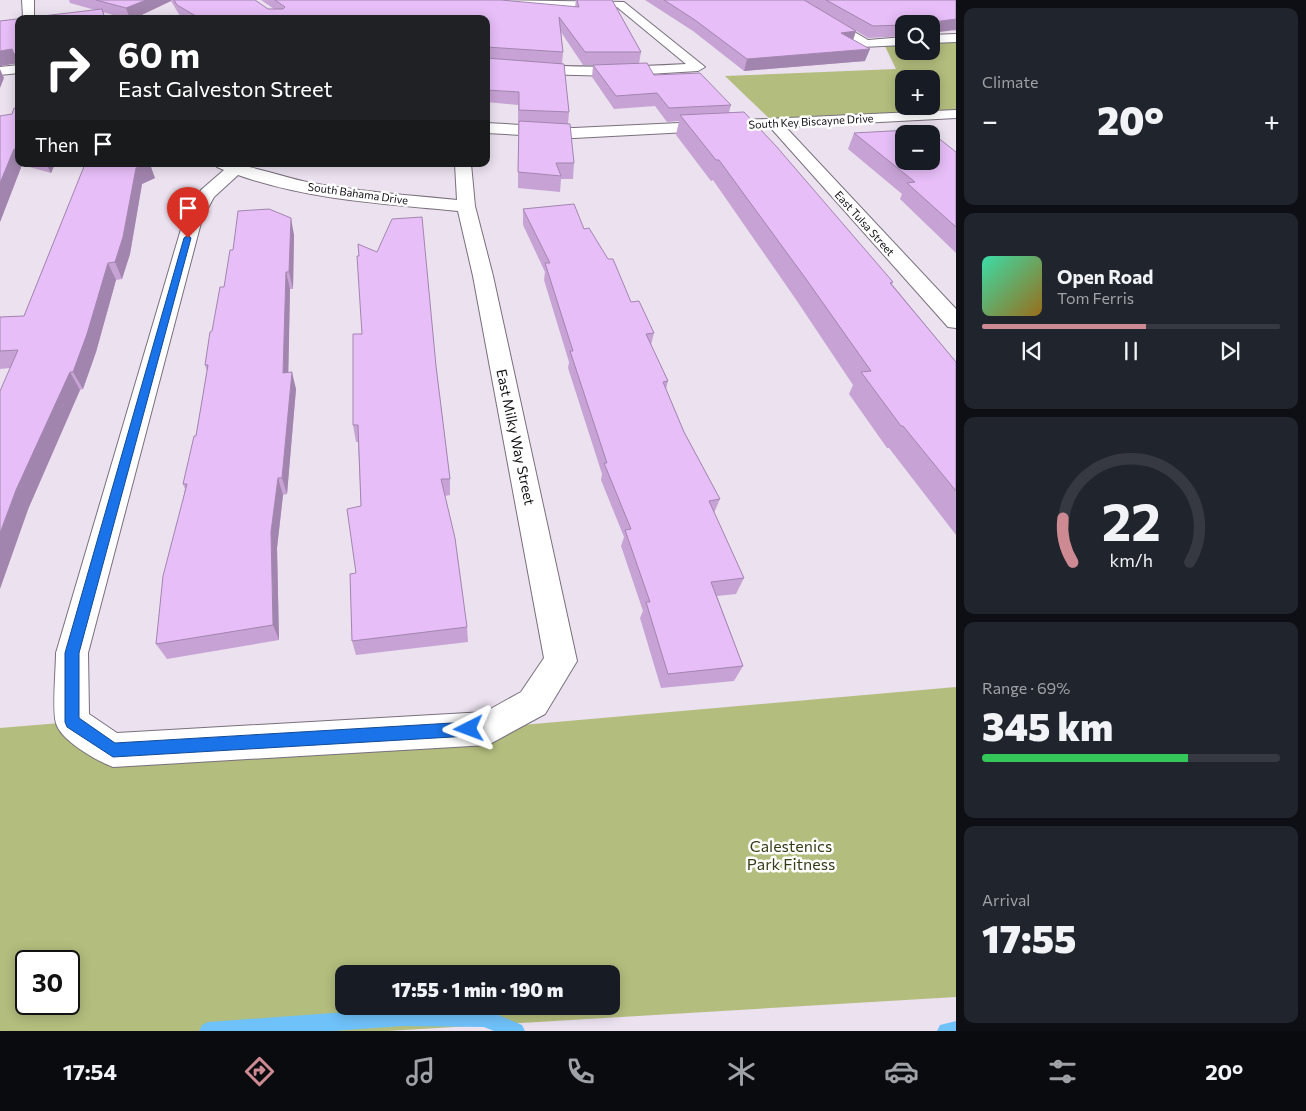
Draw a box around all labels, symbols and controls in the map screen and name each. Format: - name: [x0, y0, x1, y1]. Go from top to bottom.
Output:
- map controls: [895, 15, 940, 170]
- button: search: [895, 15, 940, 60]
- text: 60 m: [118, 32, 200, 75]
- icon: right: [35, 35, 100, 100]
- button: +: [895, 70, 940, 115]
- text: Climate: [982, 72, 1038, 91]
- text: East Galveston Street: [118, 75, 332, 102]
- text: 20°: [1097, 96, 1164, 143]
- text: −: [982, 103, 998, 137]
- text: +: [1264, 103, 1280, 137]
- street label: South Key Biscayne Drive: [748, 111, 874, 131]
- button: −: [895, 125, 940, 170]
- icon: arrive: [89, 130, 117, 158]
- text: Then: [35, 133, 79, 156]
- street label: South Bahama Drive: [307, 180, 409, 206]
- pin: [167, 187, 209, 238]
- street label: East Tulsa Street: [832, 188, 898, 259]
- icon: arrive: [174, 194, 202, 222]
- text: Open Road: [1057, 265, 1153, 288]
- text: Tom Ferris: [1057, 288, 1134, 307]
- icon: previous: [1018, 337, 1046, 365]
- icon: pause: [1117, 337, 1145, 365]
- icon: next: [1216, 337, 1244, 365]
- street label: East Milky Way Street: [493, 367, 539, 507]
- text: 22: [1101, 488, 1161, 552]
- text: km/h: [1109, 549, 1153, 571]
- text: Range · 69%: [982, 678, 1070, 697]
- position arrow: [442, 702, 494, 754]
- text: 345 km: [982, 702, 1113, 749]
- park label: Calestenics Park Fitness: [747, 836, 835, 873]
- text: Arrival: [982, 890, 1030, 909]
- text: 17:55: [982, 914, 1076, 961]
- speed limit sign: 30: [15, 950, 80, 1015]
- text: 17:55 · 1 min · 190 m: [392, 978, 563, 1001]
- icon: directions: [242, 1054, 277, 1089]
- icon: music: [403, 1054, 438, 1089]
- icon: phone: [563, 1054, 598, 1089]
- icon: climate: [724, 1054, 759, 1089]
- icon: car: [884, 1054, 919, 1089]
- icon: filters: [1045, 1054, 1080, 1089]
- text: 17:54: [63, 1058, 117, 1085]
- text: 20°: [1205, 1058, 1243, 1085]

